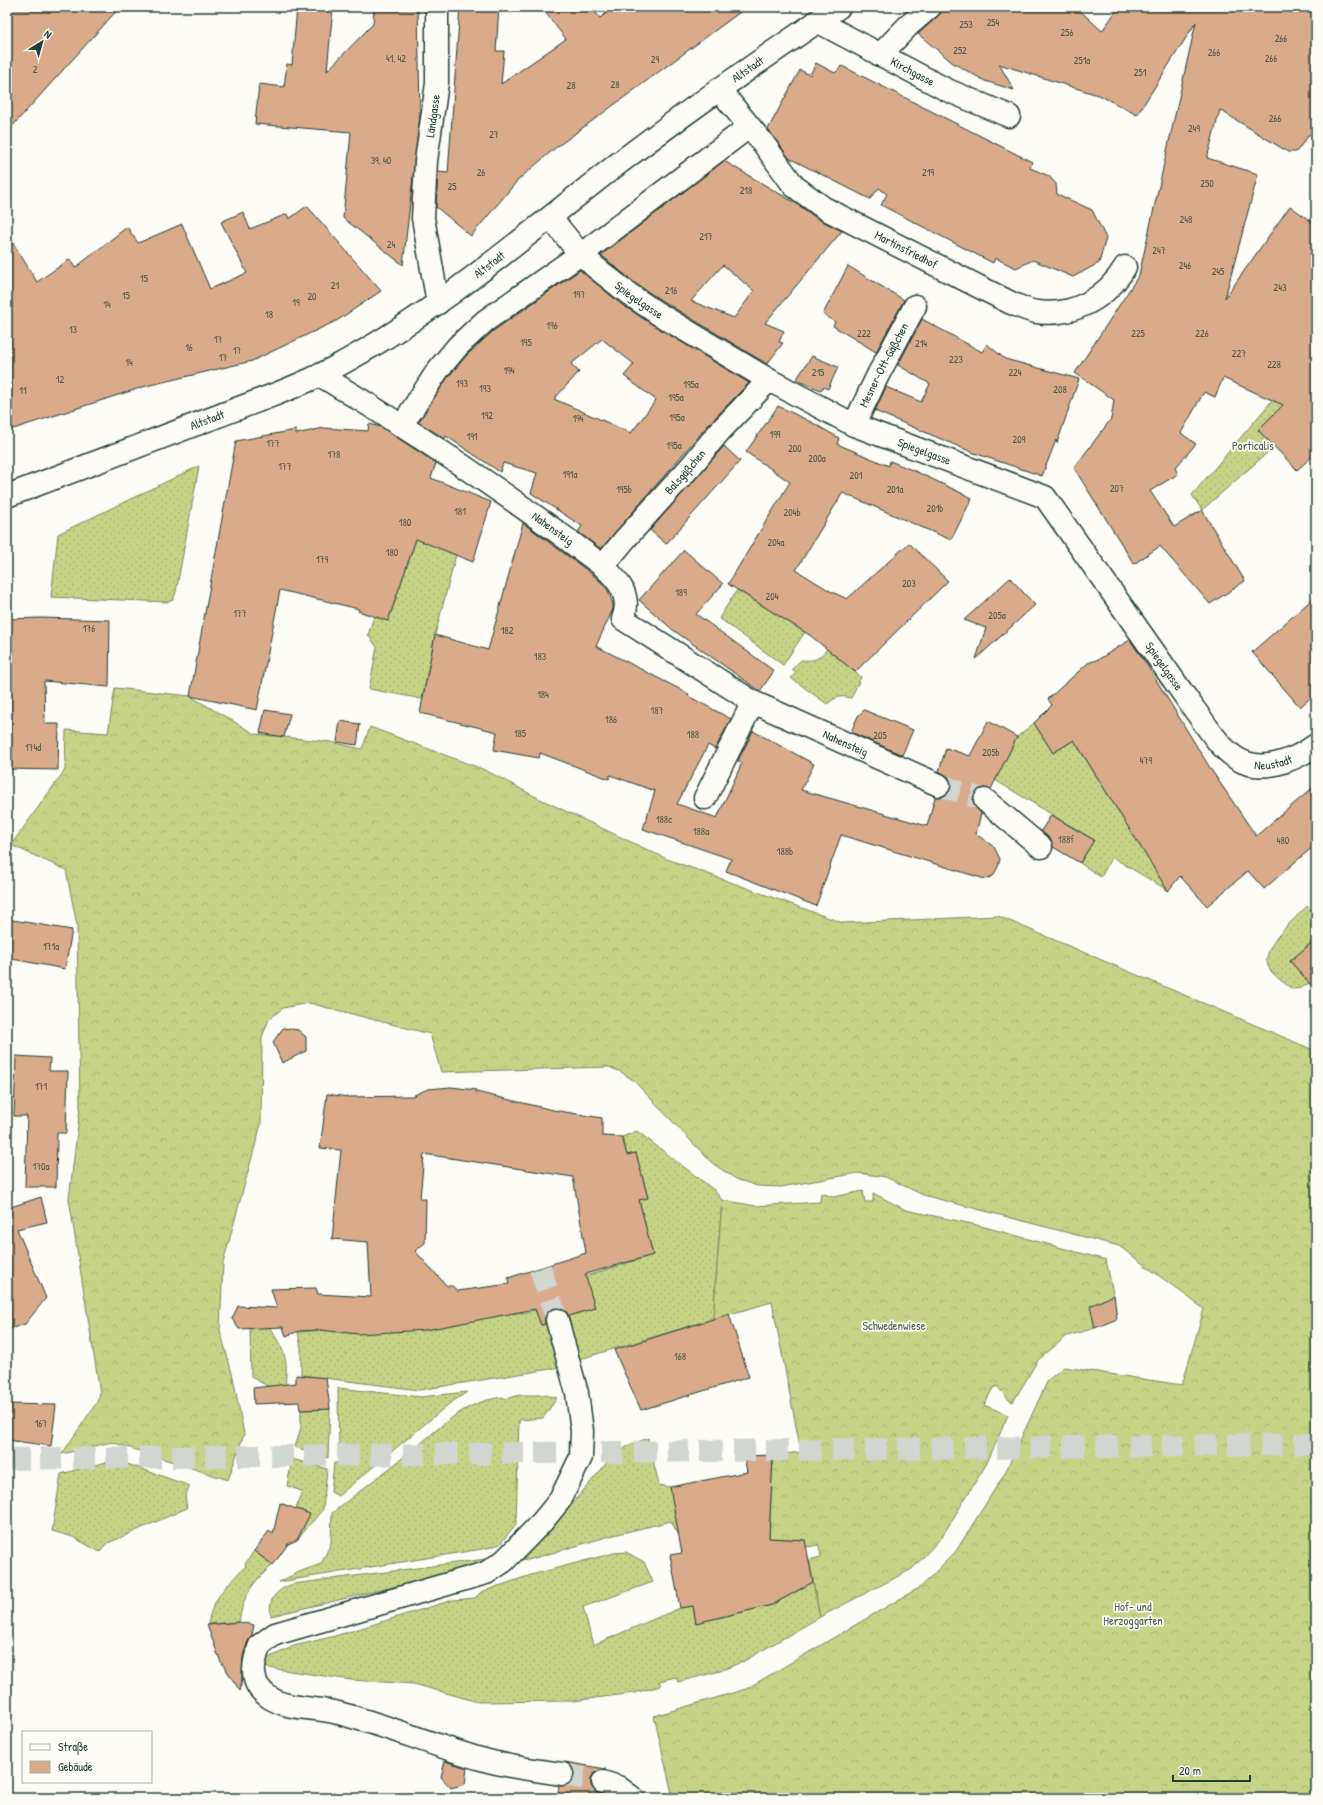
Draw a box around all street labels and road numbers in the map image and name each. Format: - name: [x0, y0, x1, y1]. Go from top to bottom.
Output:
- street label: Altstadt: [728, 51, 768, 86]
- street label: Kirchgasse: [888, 53, 938, 90]
- street label: Ländgasse: [421, 93, 444, 139]
- street label: Martinsfriedhof: [872, 226, 941, 273]
- street label: Altstadt: [470, 246, 509, 282]
- street label: Spiegelgasse: [611, 277, 667, 323]
- street label: Mesner-Ott-Gäßchen: [855, 320, 912, 410]
- street label: Altstadt: [187, 405, 227, 434]
- street label: Spiegelgasse: [895, 433, 954, 469]
- street label: Balsgäßchen: [660, 445, 709, 498]
- street label: Nahensteig: [529, 507, 577, 549]
- street label: Spiegelgasse: [1141, 638, 1187, 694]
- street label: Nahensteig: [820, 725, 871, 760]
- street label: Neustadt: [1254, 750, 1296, 774]

